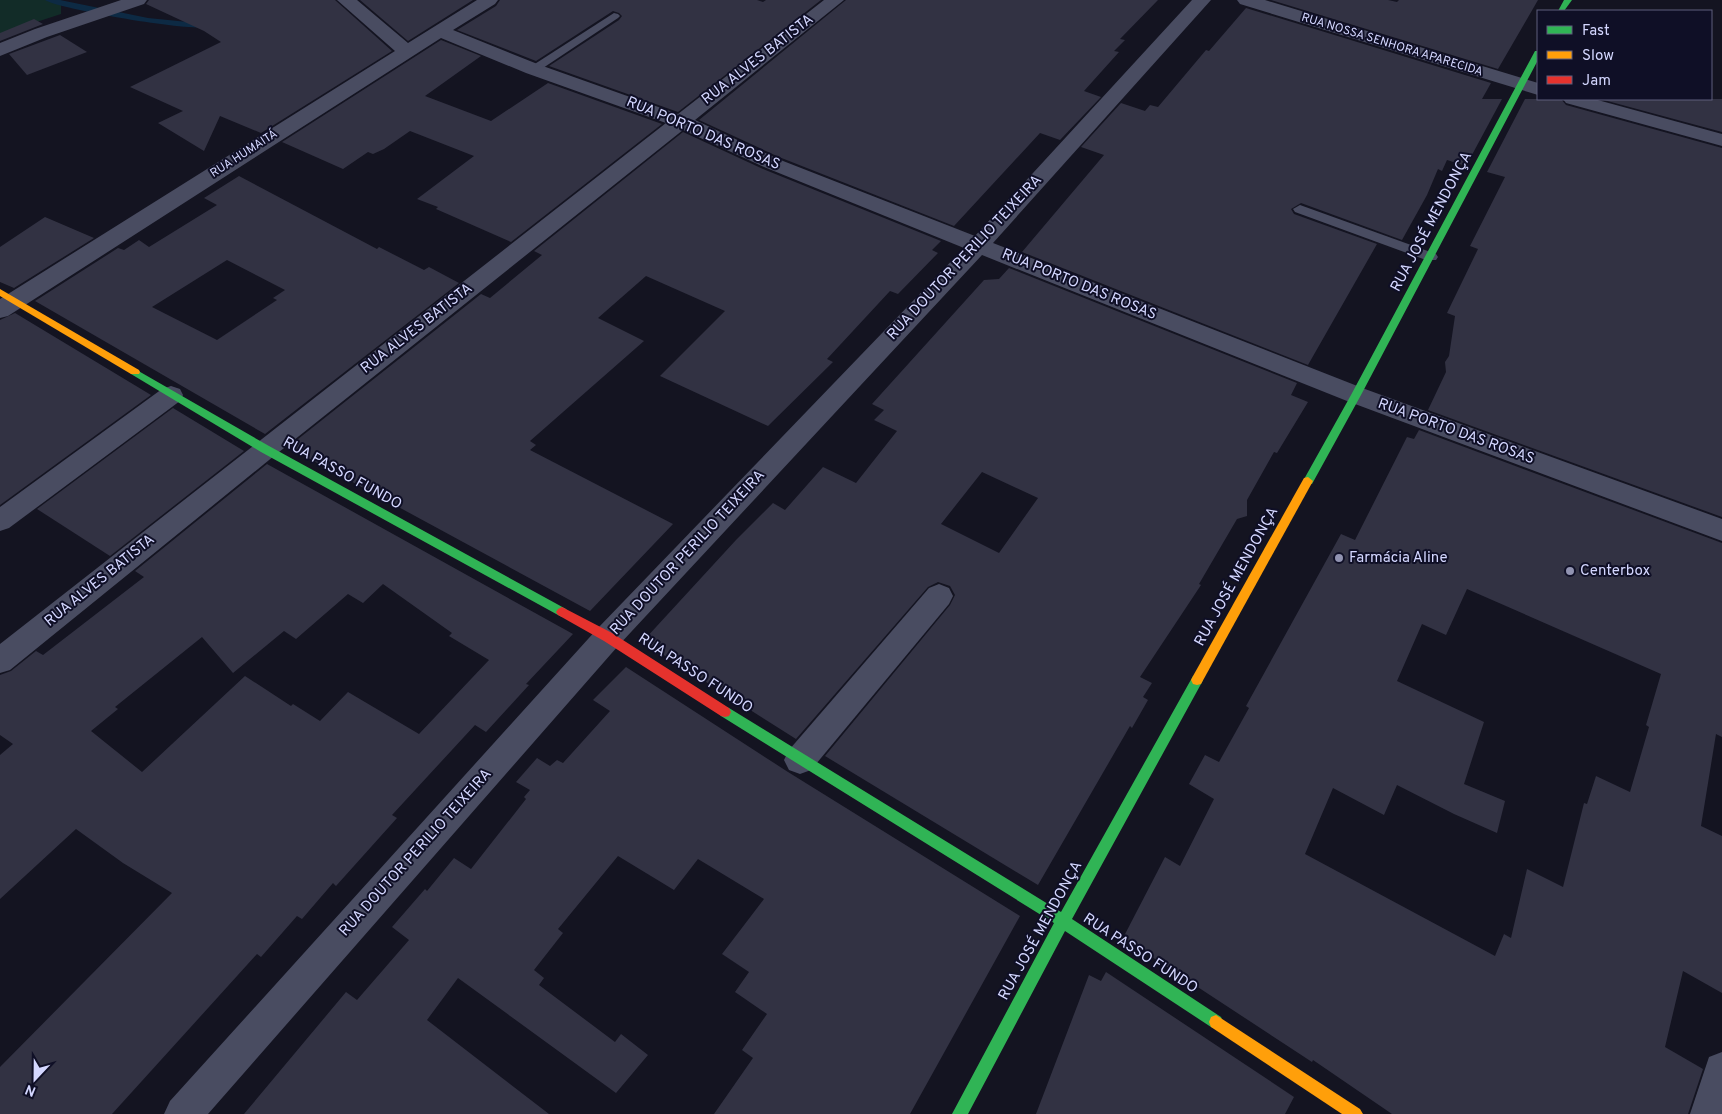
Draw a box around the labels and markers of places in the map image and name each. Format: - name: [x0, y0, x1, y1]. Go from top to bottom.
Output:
- place label: Farmácia Aline: [1349, 549, 1447, 568]
- marker: Farmácia Aline: [1333, 552, 1345, 564]
- place label: Centerbox: [1580, 562, 1650, 581]
- marker: Centerbox: [1564, 565, 1576, 577]

